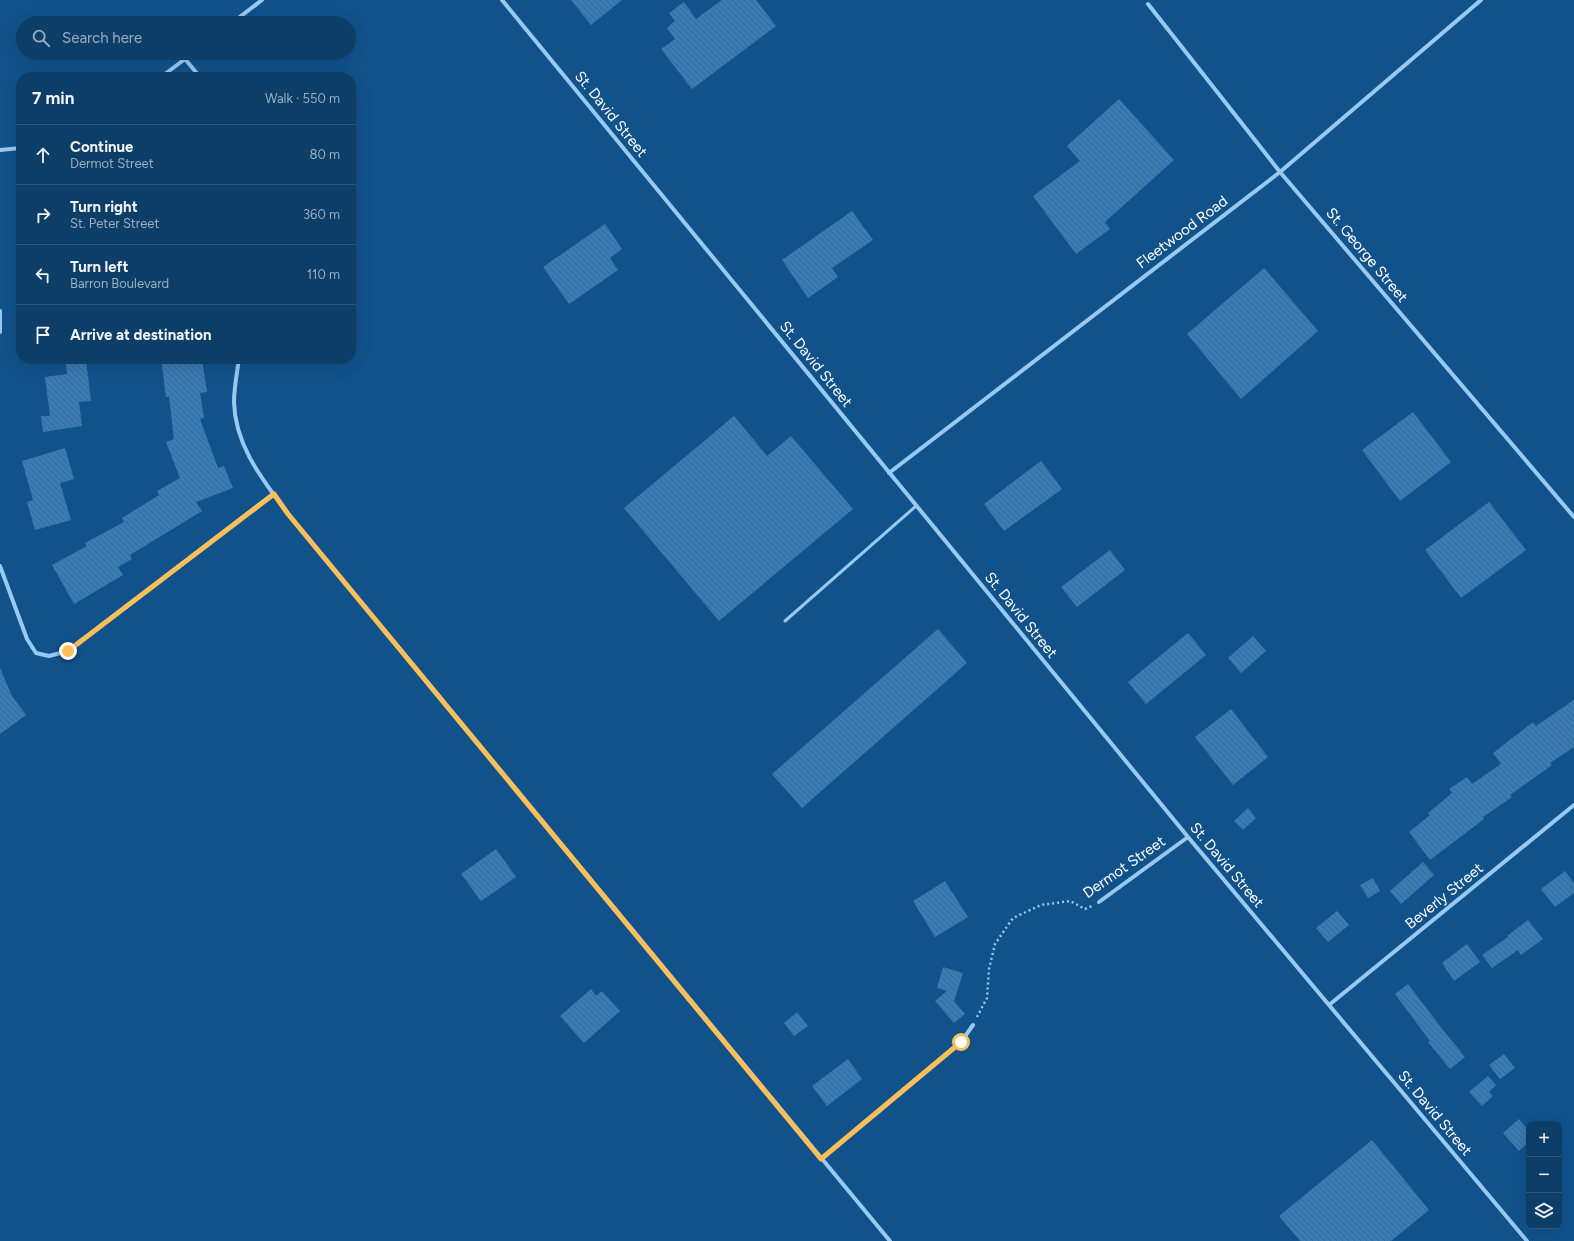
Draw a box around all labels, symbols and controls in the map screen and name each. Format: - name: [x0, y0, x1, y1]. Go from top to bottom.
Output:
- search box: [16, 16, 356, 60]
- icon: search: [30, 27, 52, 49]
- text: Search here: [62, 29, 142, 47]
- street label: St. David Street: [571, 67, 651, 161]
- text: 7 min: [32, 88, 74, 108]
- text: Walk · 550 m: [265, 91, 340, 106]
- text: Continue: [70, 138, 133, 156]
- icon: ahead: [32, 144, 54, 166]
- text: 80 m: [309, 147, 340, 162]
- text: Dermot Street: [70, 156, 154, 171]
- street label: Fleetwood Road: [1133, 192, 1231, 272]
- text: Turn right: [70, 198, 138, 216]
- icon: right: [32, 204, 54, 226]
- street label: St. George Street: [1322, 204, 1412, 306]
- text: 360 m: [303, 207, 340, 222]
- text: St. Peter Street: [70, 216, 159, 231]
- text: Turn left: [70, 258, 128, 276]
- icon: left: [32, 264, 54, 286]
- text: 110 m: [307, 267, 340, 282]
- text: Barron Boulevard: [70, 276, 169, 291]
- street label: St. David Street: [776, 317, 856, 411]
- icon: arrive: [32, 324, 54, 346]
- text: Arrive at destination: [70, 326, 211, 344]
- street label: St. David Street: [981, 568, 1061, 662]
- route end: [59, 642, 77, 660]
- street label: St. David Street: [1186, 819, 1268, 911]
- street label: Dermot Street: [1079, 832, 1169, 902]
- street label: Beverly Street: [1401, 859, 1487, 933]
- route start: [952, 1033, 970, 1051]
- street label: St. David Street: [1394, 1067, 1476, 1159]
- map controls: [1526, 1121, 1562, 1229]
- button: +: [1526, 1121, 1562, 1157]
- button: −: [1526, 1157, 1562, 1193]
- button: layers: [1526, 1193, 1562, 1229]

